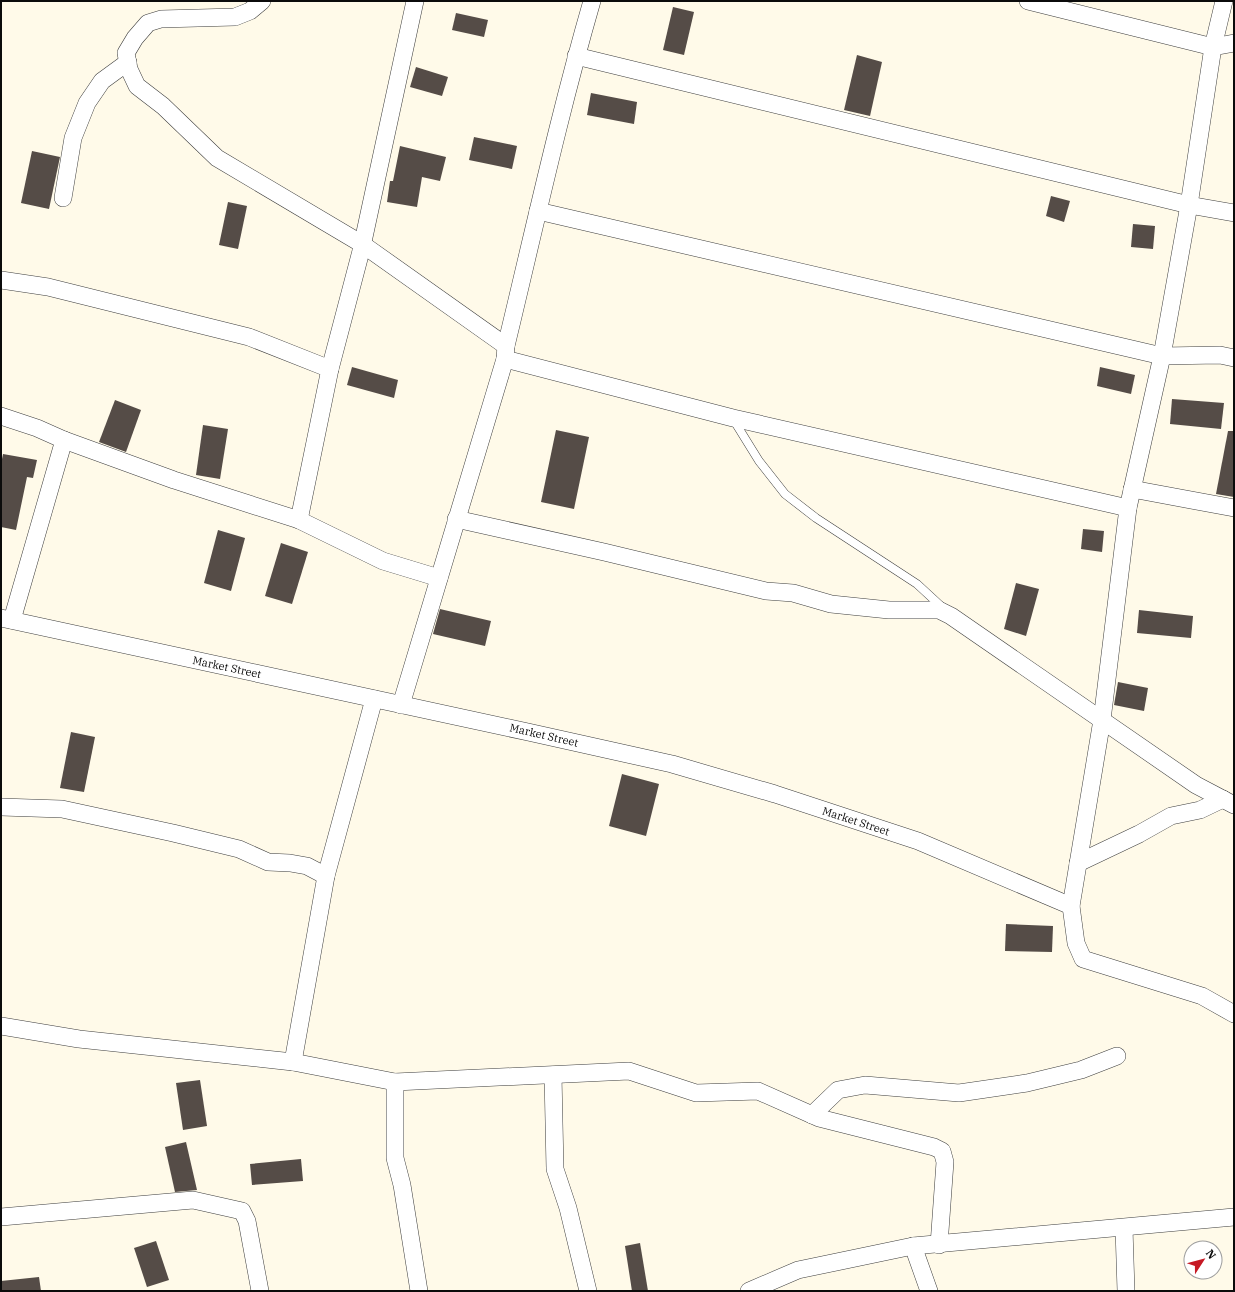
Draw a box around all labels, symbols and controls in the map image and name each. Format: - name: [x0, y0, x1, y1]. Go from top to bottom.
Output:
- street label: Market Street: [191, 653, 263, 681]
- street label: Market Street: [508, 720, 580, 750]
- street label: Market Street: [821, 804, 892, 839]
- north arrow: [1183, 1240, 1223, 1280]
- text: N: [1203, 1246, 1219, 1262]

